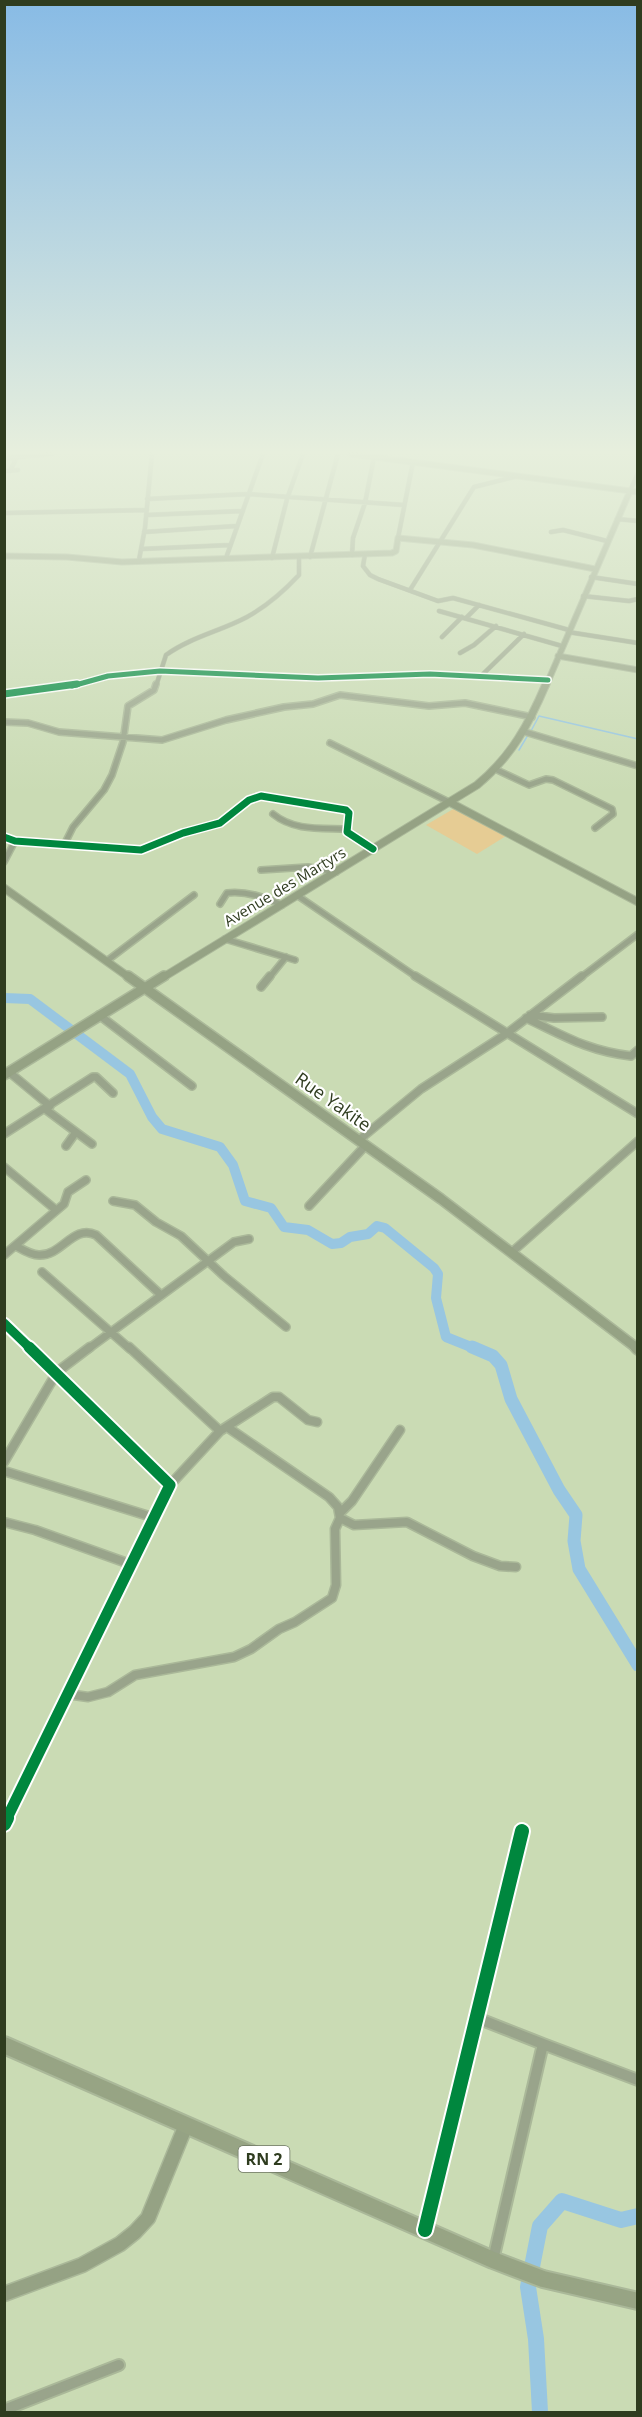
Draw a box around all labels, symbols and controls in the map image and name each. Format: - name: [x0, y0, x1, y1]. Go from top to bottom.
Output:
- street label: Avenue des Martyrs: [220, 842, 349, 930]
- street label: Rue Yakite: [291, 1066, 376, 1136]
- road number: RN 2: [238, 2146, 290, 2172]

